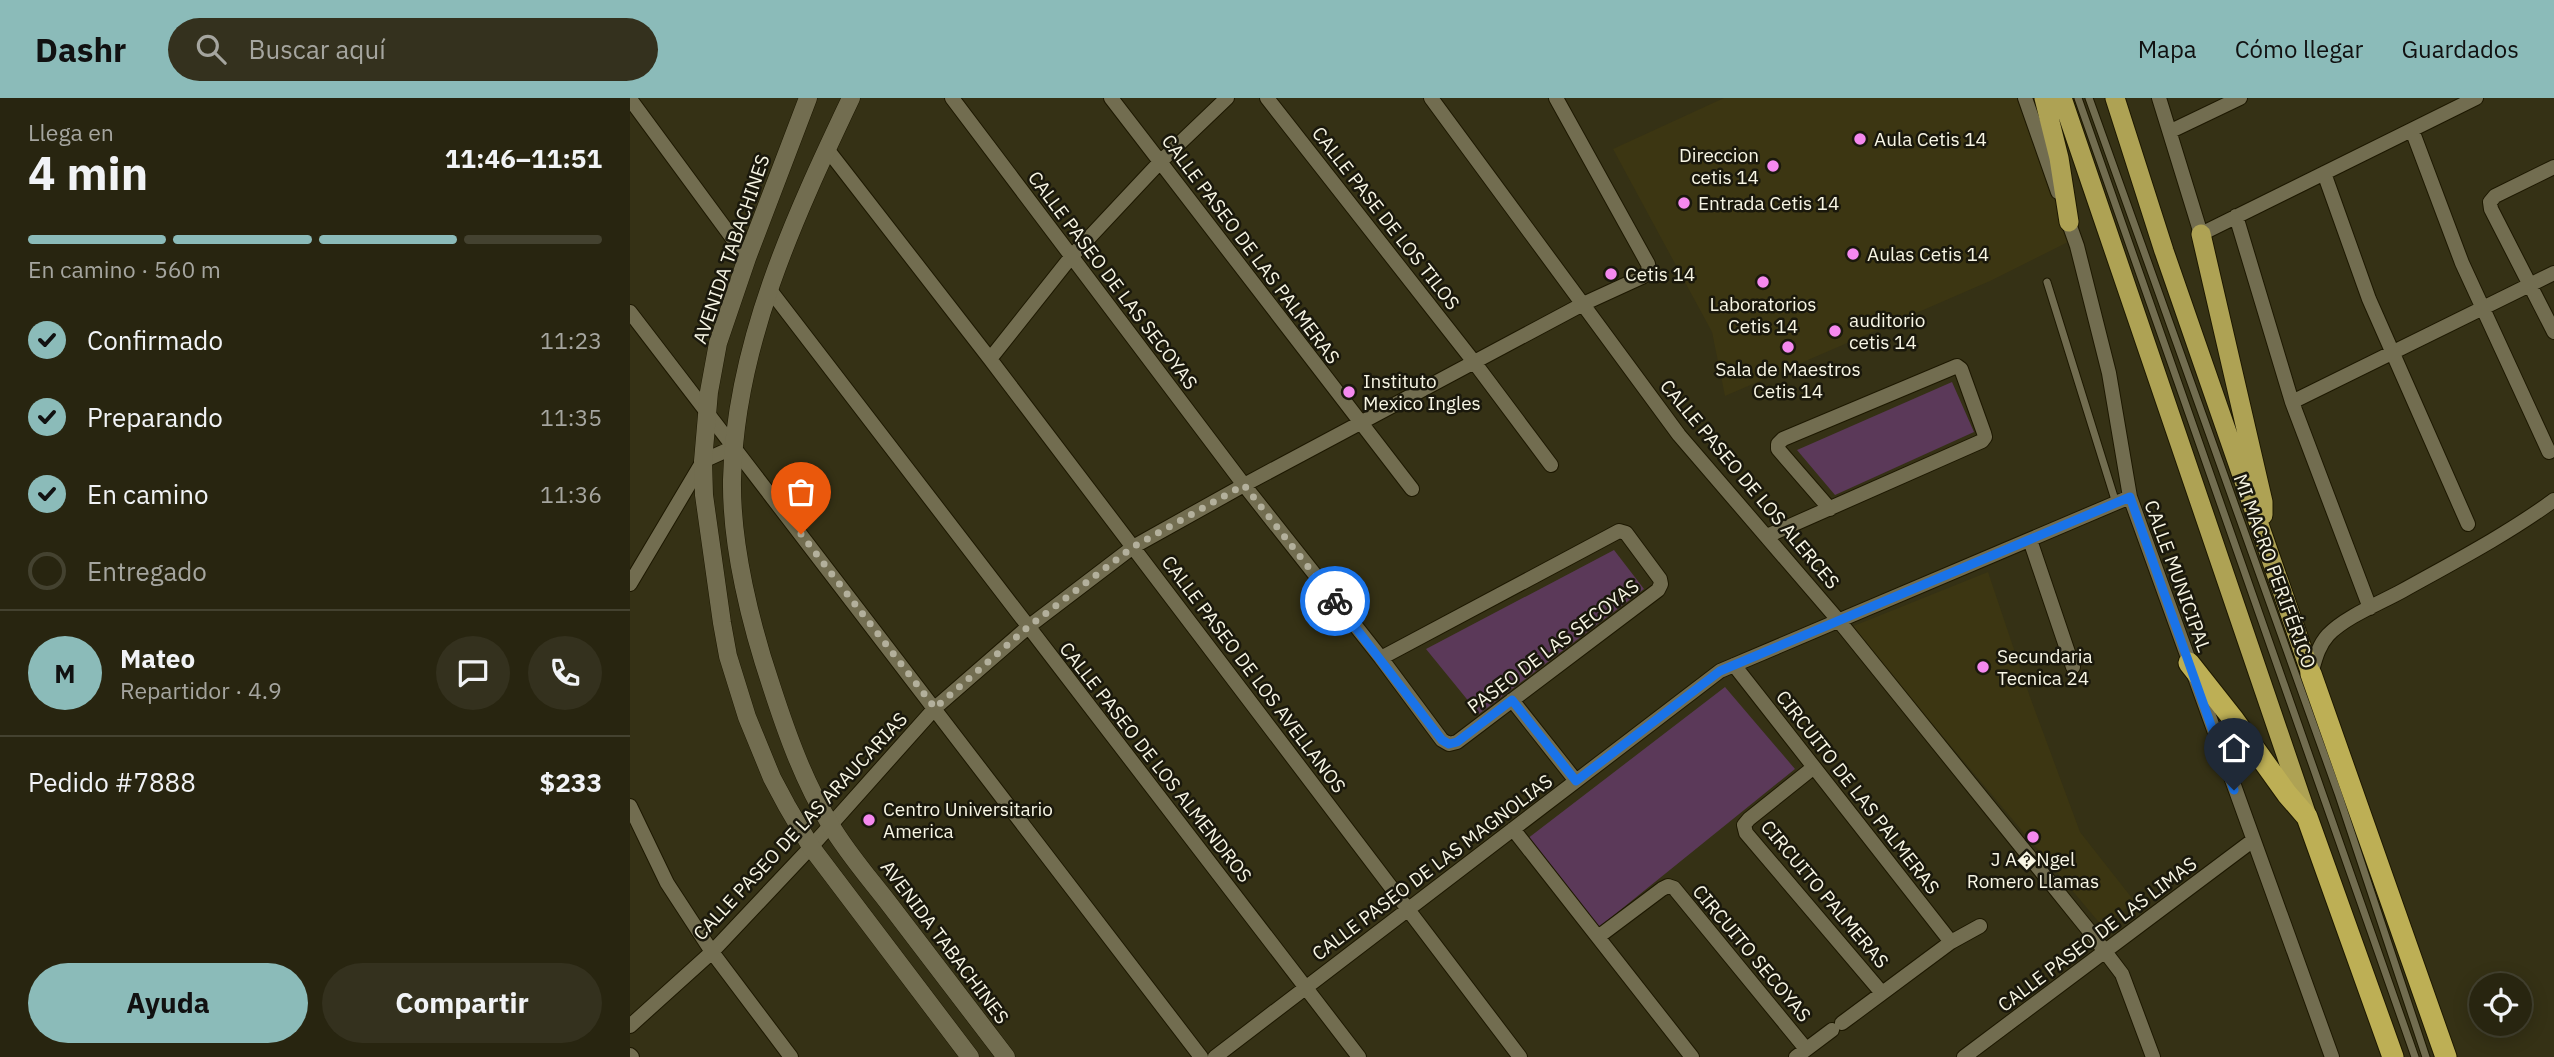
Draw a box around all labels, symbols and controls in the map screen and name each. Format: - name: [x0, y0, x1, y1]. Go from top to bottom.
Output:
- search box: [168, 18, 658, 81]
- text: Dashr: [35, 28, 126, 71]
- icon: search: [192, 30, 230, 68]
- text: Buscar aquí: [248, 32, 386, 66]
- text: Mapa: [2138, 33, 2197, 65]
- text: Cómo llegar: [2235, 33, 2363, 65]
- text: Guardados: [2401, 33, 2519, 65]
- text: Llega en: [28, 117, 114, 147]
- street label: CALLE PASE DE LOS TILOS: [1307, 122, 1465, 314]
- place label: Aula Cetis 14: [1874, 127, 1987, 151]
- street label: CALLE PASEO DE LAS PALMERAS: [1157, 129, 1345, 369]
- marker: Aula Cetis 14: [1852, 131, 1868, 147]
- text: 11:46–11:51: [445, 141, 602, 175]
- text: 4 min: [28, 143, 148, 203]
- place label: Direccion cetis 14: [1679, 143, 1759, 189]
- street label: AVENIDA TABACHINES: [687, 151, 775, 347]
- marker: Direccion cetis 14: [1765, 158, 1781, 174]
- street label: CALLE PASEO DE LAS SECOYAS: [1023, 166, 1203, 394]
- place label: Entrada Cetis 14: [1698, 191, 1839, 215]
- marker: Entrada Cetis 14: [1676, 195, 1692, 211]
- place label: Aulas Cetis 14: [1867, 242, 1989, 266]
- marker: Aulas Cetis 14: [1845, 246, 1861, 262]
- text: En camino · 560 m: [28, 254, 221, 284]
- place label: Cetis 14: [1625, 262, 1695, 286]
- marker: Cetis 14: [1603, 266, 1619, 282]
- marker: Laboratorios Cetis 14: [1755, 274, 1771, 290]
- place label: Laboratorios Cetis 14: [1709, 292, 1817, 338]
- place label: auditorio cetis 14: [1849, 308, 1925, 354]
- icon: check: [28, 321, 66, 359]
- text: Confirmado: [87, 323, 223, 357]
- marker: auditorio cetis 14: [1827, 323, 1843, 339]
- text: 11:23: [540, 325, 602, 355]
- marker: Sala de Maestros Cetis 14: [1780, 339, 1796, 355]
- place label: Sala de Maestros Cetis 14: [1715, 357, 1861, 403]
- place label: Instituto Mexico Ingles: [1363, 369, 1481, 415]
- street label: CALLE PASEO DE LOS ALERCES: [1655, 374, 1845, 594]
- marker: Instituto Mexico Ingles: [1341, 384, 1357, 400]
- icon: check: [28, 398, 66, 436]
- text: Preparando: [87, 400, 223, 434]
- text: 11:35: [540, 402, 602, 432]
- pin: [771, 462, 831, 534]
- street label: MI MACRO PERIFÉRICO: [2229, 470, 2321, 672]
- icon: bag: [782, 473, 820, 511]
- icon: check: [28, 475, 66, 513]
- text: En camino: [87, 477, 209, 511]
- text: 11:36: [540, 479, 602, 509]
- street label: CALLE MUNICIPAL: [2139, 497, 2217, 655]
- street label: CALLE PASEO DE LOS AVELLANOS: [1157, 550, 1351, 798]
- text: Entregado: [87, 554, 207, 588]
- courier: [1300, 566, 1370, 636]
- street label: PASEO DE LAS SECOYAS: [1462, 574, 1644, 718]
- icon: bike: [1316, 582, 1354, 620]
- button: chat: [436, 636, 510, 710]
- button: phone: [528, 636, 602, 710]
- street label: CALLE PASEO DE LOS ALMENDROS: [1055, 637, 1257, 887]
- text: Mateo: [120, 641, 195, 675]
- place label: Secundaria Tecnica 24: [1997, 644, 2093, 690]
- text: M: [54, 656, 76, 690]
- marker: Secundaria Tecnica 24: [1975, 659, 1991, 675]
- text: Repartidor · 4.9: [120, 675, 282, 705]
- street label: CIRCUITO DE LAS PALMERAS: [1771, 685, 1945, 899]
- street label: CALLE PASEO DE LAS ARAUCARIAS: [688, 707, 912, 945]
- pin: [2204, 718, 2264, 790]
- icon: home: [2215, 729, 2253, 767]
- text: Pedido #7888: [28, 765, 196, 799]
- text: $233: [540, 765, 602, 799]
- street label: CALLE PASEO DE LAS MAGNOLIAS: [1307, 769, 1557, 965]
- place label: Centro Universitario America: [883, 797, 1053, 843]
- marker: Centro Universitario America: [861, 812, 877, 828]
- street label: CIRCUITO PALMERAS: [1756, 815, 1894, 973]
- marker: J A�Ngel Romero Llamas: [2025, 829, 2041, 845]
- place label: J A�Ngel Romero Llamas: [1967, 847, 2099, 893]
- street label: CALLE PASEO DE LAS LIMAS: [1993, 851, 2201, 1017]
- street label: AVENIDA TABACHINES: [876, 855, 1014, 1029]
- street label: CIRCUITO SECOYAS: [1688, 879, 1816, 1027]
- button: Ayuda: [28, 963, 308, 1043]
- button: Compartir: [322, 963, 602, 1043]
- map controls: [2469, 973, 2532, 1036]
- button: locate: [2469, 973, 2532, 1036]

